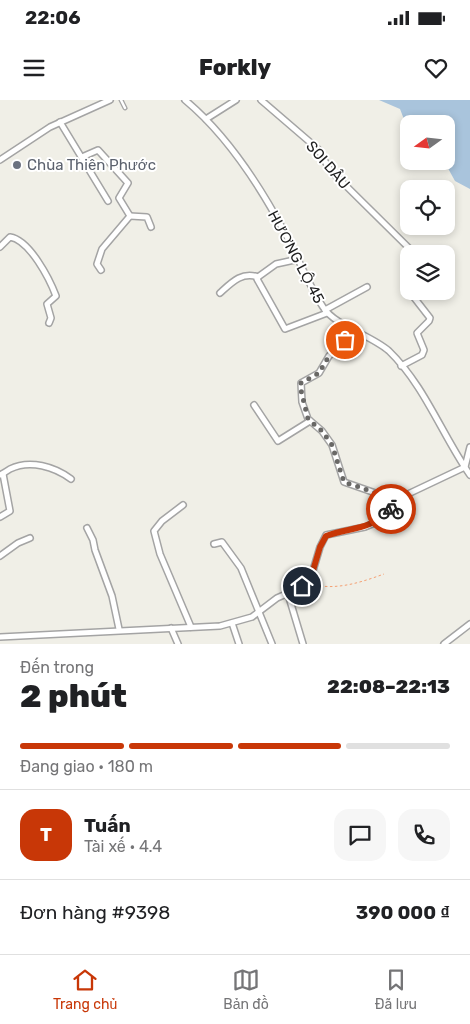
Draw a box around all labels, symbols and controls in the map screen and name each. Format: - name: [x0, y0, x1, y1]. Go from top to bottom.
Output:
- text: 22:06: [25, 6, 81, 29]
- icon: menu: [20, 54, 48, 82]
- text: Forkly: [199, 54, 271, 81]
- icon: heart: [422, 54, 450, 82]
- north arrow: [400, 115, 455, 170]
- map controls: [400, 115, 455, 300]
- street label: SOI DÂU: [302, 137, 354, 193]
- place label: Chùa Thiên Phước: [27, 156, 156, 174]
- marker: Chùa Thiên Phước: [11, 159, 23, 171]
- button: locate: [400, 180, 455, 235]
- street label: HƯƠNG LỘ 45: [264, 207, 328, 307]
- button: layers: [400, 245, 455, 300]
- pin: [324, 319, 366, 361]
- icon: bag: [331, 326, 359, 354]
- courier: [366, 484, 416, 534]
- icon: bike: [377, 495, 405, 523]
- pin: [281, 565, 323, 607]
- icon: home: [288, 572, 316, 600]
- text: Đến trong: [20, 658, 94, 677]
- text: 22:08–22:13: [327, 675, 450, 698]
- text: 2 phút: [20, 677, 127, 715]
- text: Đang giao · 180 m: [20, 757, 153, 776]
- button: chat: [334, 809, 386, 861]
- button: phone: [398, 809, 450, 861]
- text: Tuấn: [84, 814, 131, 837]
- text: T: [40, 823, 52, 846]
- text: Tài xế · 4.4: [84, 837, 162, 856]
- text: Đơn hàng #9398: [20, 901, 170, 924]
- text: 390 000 ₫: [356, 901, 450, 924]
- tab: Trang chủ: [53, 966, 117, 1013]
- tab: Bản đồ: [223, 966, 269, 1013]
- tab: Đã lưu: [375, 966, 417, 1013]

